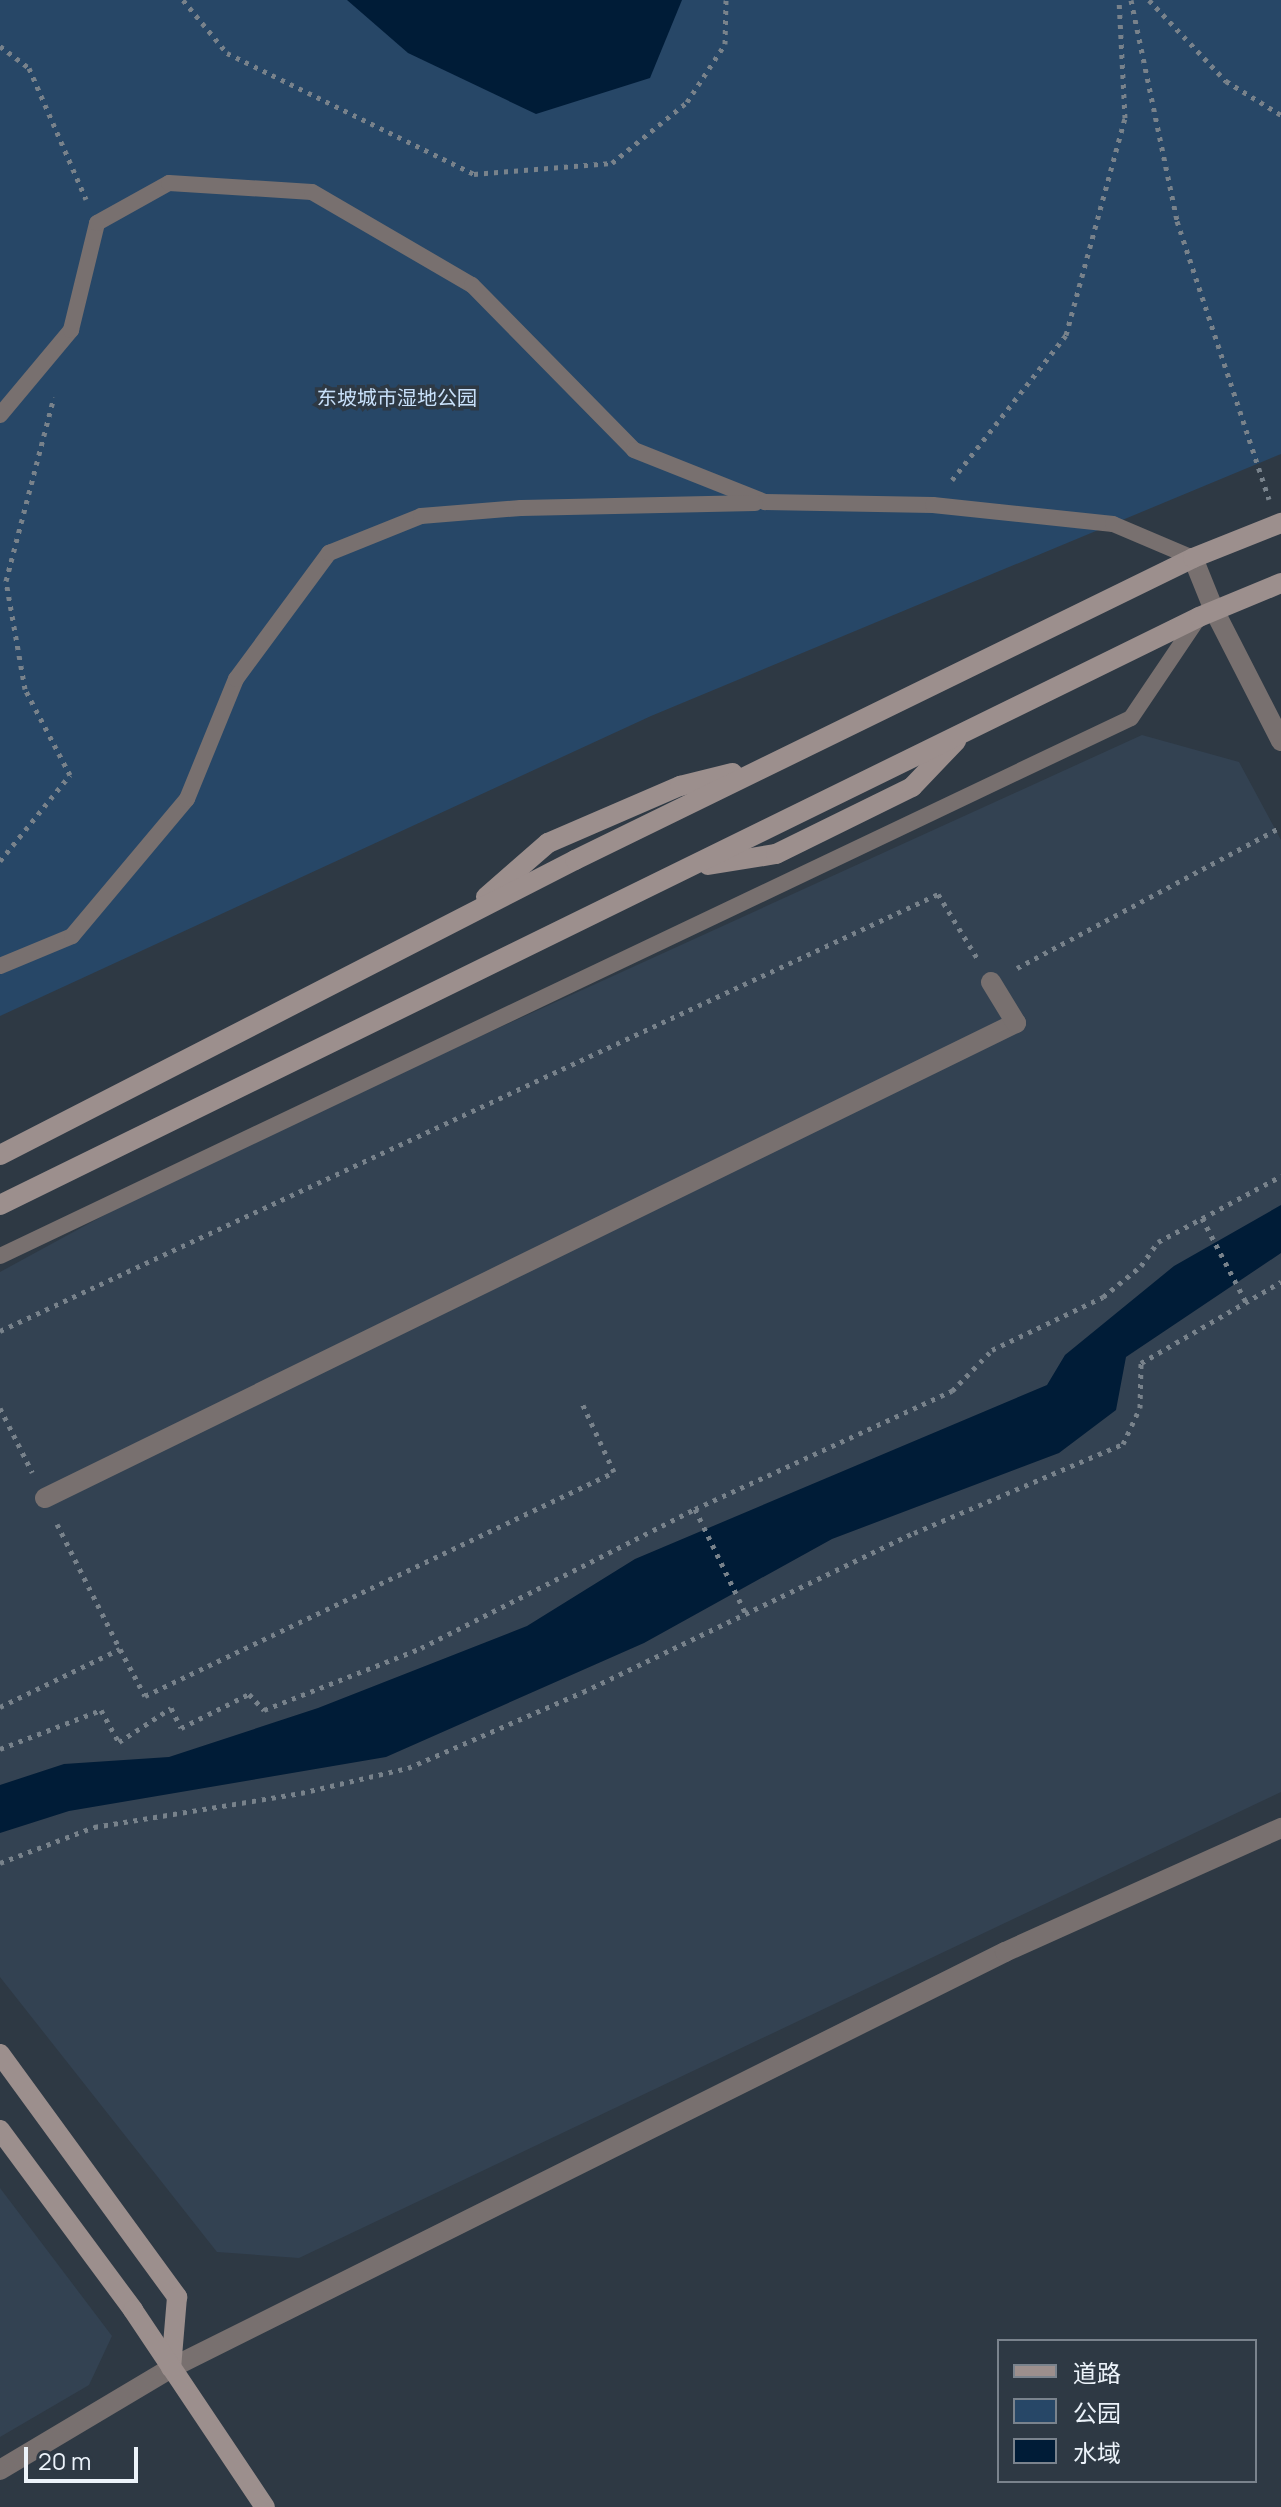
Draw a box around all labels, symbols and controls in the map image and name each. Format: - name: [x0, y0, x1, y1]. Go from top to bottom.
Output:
- park label: 东坡城市湿地公园: [317, 385, 477, 409]
- legend: [997, 2339, 1257, 2483]
- text: 道路: [1073, 2356, 1121, 2389]
- text: 公园: [1073, 2396, 1121, 2429]
- scale bar: [28, 2431, 142, 2481]
- text: 水域: [1073, 2436, 1121, 2469]
- text: 20 m: [38, 2444, 91, 2477]

